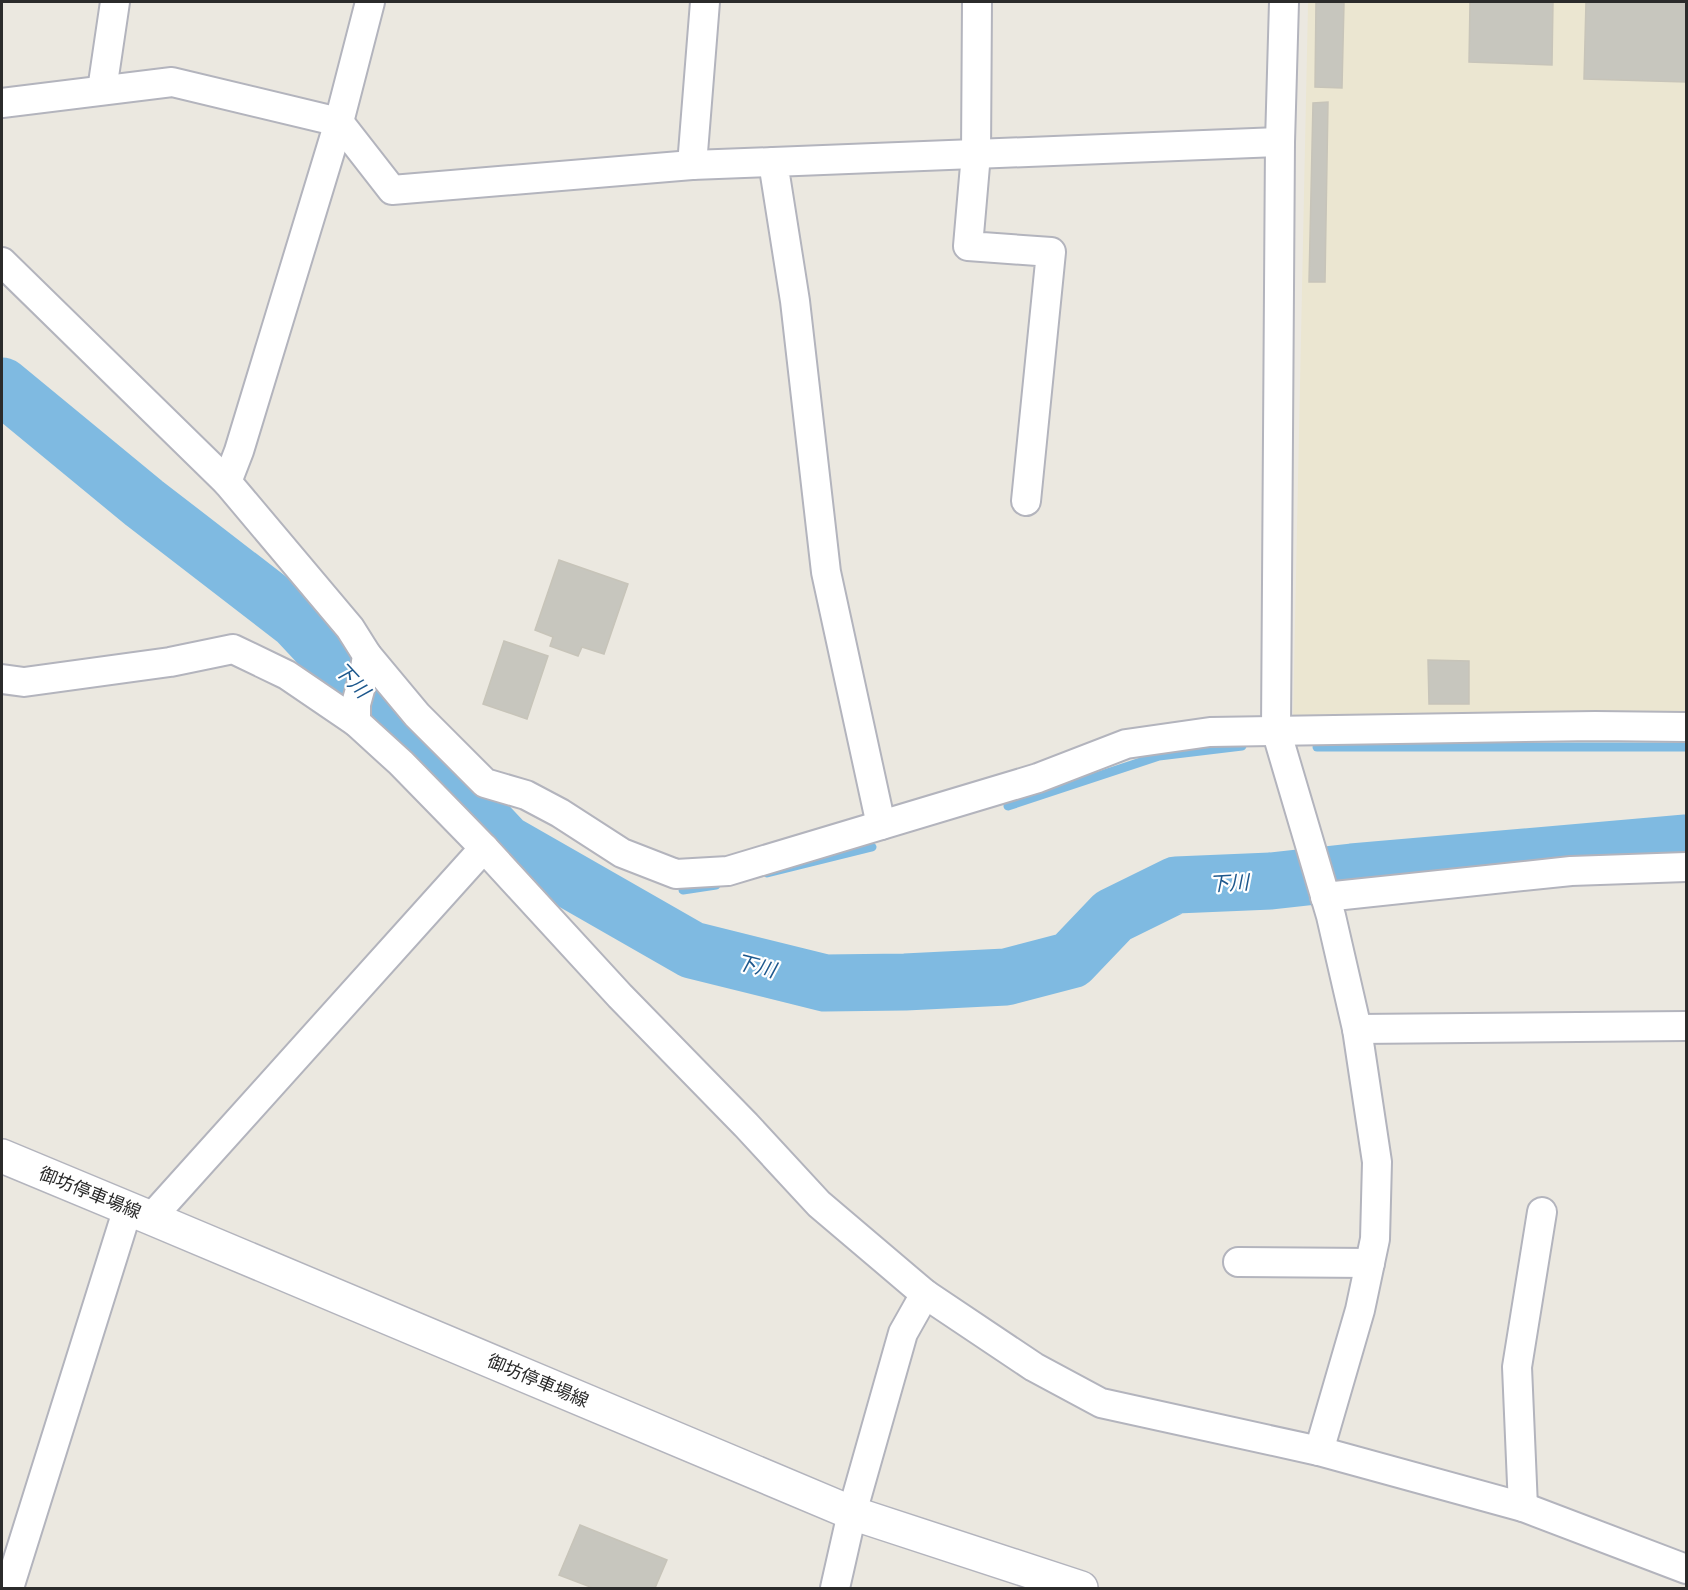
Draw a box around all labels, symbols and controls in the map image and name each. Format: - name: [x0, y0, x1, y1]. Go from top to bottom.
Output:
- water label: 下川: [329, 656, 377, 705]
- water label: 下川: [1208, 868, 1252, 897]
- water label: 下川: [733, 948, 781, 984]
- street label: 御坊停車場線: [36, 1162, 145, 1223]
- street label: 御坊停車場線: [484, 1349, 592, 1412]

